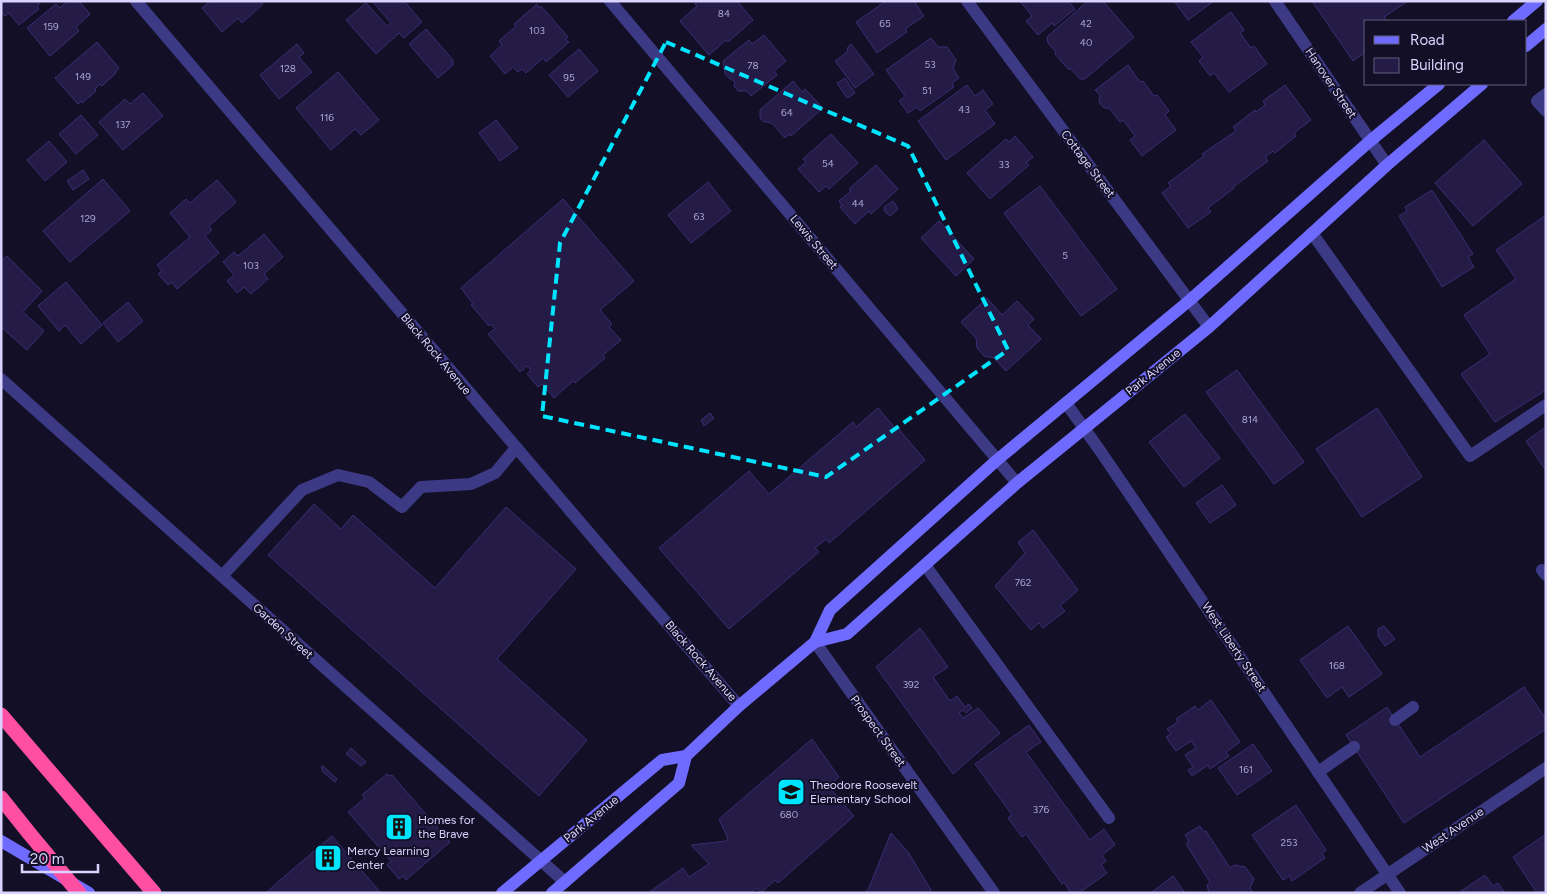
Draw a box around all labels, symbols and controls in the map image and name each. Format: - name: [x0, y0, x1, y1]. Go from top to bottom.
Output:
- house number: 84: [718, 7, 730, 20]
- house number: 65: [879, 17, 891, 30]
- house number: 42: [1080, 17, 1092, 30]
- house number: 159: [43, 20, 59, 33]
- legend: [1364, 20, 1527, 85]
- house number: 103: [529, 24, 545, 37]
- text: Road: [1410, 31, 1445, 49]
- house number: 40: [1080, 36, 1092, 49]
- street label: Hanover Street: [1302, 45, 1360, 121]
- text: Building: [1410, 56, 1464, 74]
- house number: 53: [924, 58, 936, 71]
- house number: 78: [747, 59, 759, 72]
- house number: 128: [280, 62, 296, 75]
- house number: 149: [75, 70, 91, 83]
- house number: 95: [563, 71, 575, 84]
- house number: 51: [922, 84, 932, 97]
- house number: 43: [958, 103, 970, 116]
- house number: 64: [781, 106, 793, 119]
- house number: 116: [320, 111, 334, 124]
- house number: 137: [116, 118, 131, 131]
- street label: Cottage Street: [1058, 127, 1118, 201]
- house number: 54: [822, 157, 834, 170]
- house number: 33: [999, 158, 1009, 171]
- house number: 44: [852, 197, 864, 210]
- house number: 63: [693, 210, 705, 223]
- house number: 129: [80, 212, 96, 225]
- street label: Lewis Street: [787, 212, 841, 273]
- house number: 5: [1062, 249, 1068, 262]
- house number: 103: [243, 259, 259, 272]
- street label: Black Rock Avenue: [398, 311, 474, 398]
- street label: Park Avenue: [1123, 345, 1184, 398]
- house number: 814: [1242, 413, 1258, 426]
- house number: 762: [1015, 576, 1031, 589]
- street label: Garden Street: [250, 600, 316, 662]
- street label: West Liberty Street: [1199, 600, 1269, 695]
- street label: Black Rock Avenue: [662, 618, 740, 704]
- house number: 168: [1329, 659, 1345, 672]
- house number: 392: [903, 678, 919, 691]
- street label: Prospect Street: [847, 693, 909, 770]
- house number: 161: [1239, 763, 1253, 776]
- school or university icon: Theodore Roosevelt Elementary School: [776, 777, 806, 807]
- place label: Theodore Roosevelt Elementary School: [810, 778, 918, 806]
- street label: Park Avenue: [561, 792, 622, 845]
- house number: 376: [1033, 803, 1050, 816]
- street label: West Avenue: [1420, 804, 1487, 856]
- house number: 680: [780, 808, 798, 821]
- building icon: Homes for the Brave: [384, 812, 414, 842]
- place label: Homes for the Brave: [418, 813, 475, 841]
- house number: 253: [1281, 836, 1297, 849]
- scale bar: [22, 842, 99, 874]
- building icon: Mercy Learning Center: [313, 843, 343, 873]
- place label: Mercy Learning Center: [347, 844, 430, 872]
- text: 20 m: [30, 850, 64, 868]

